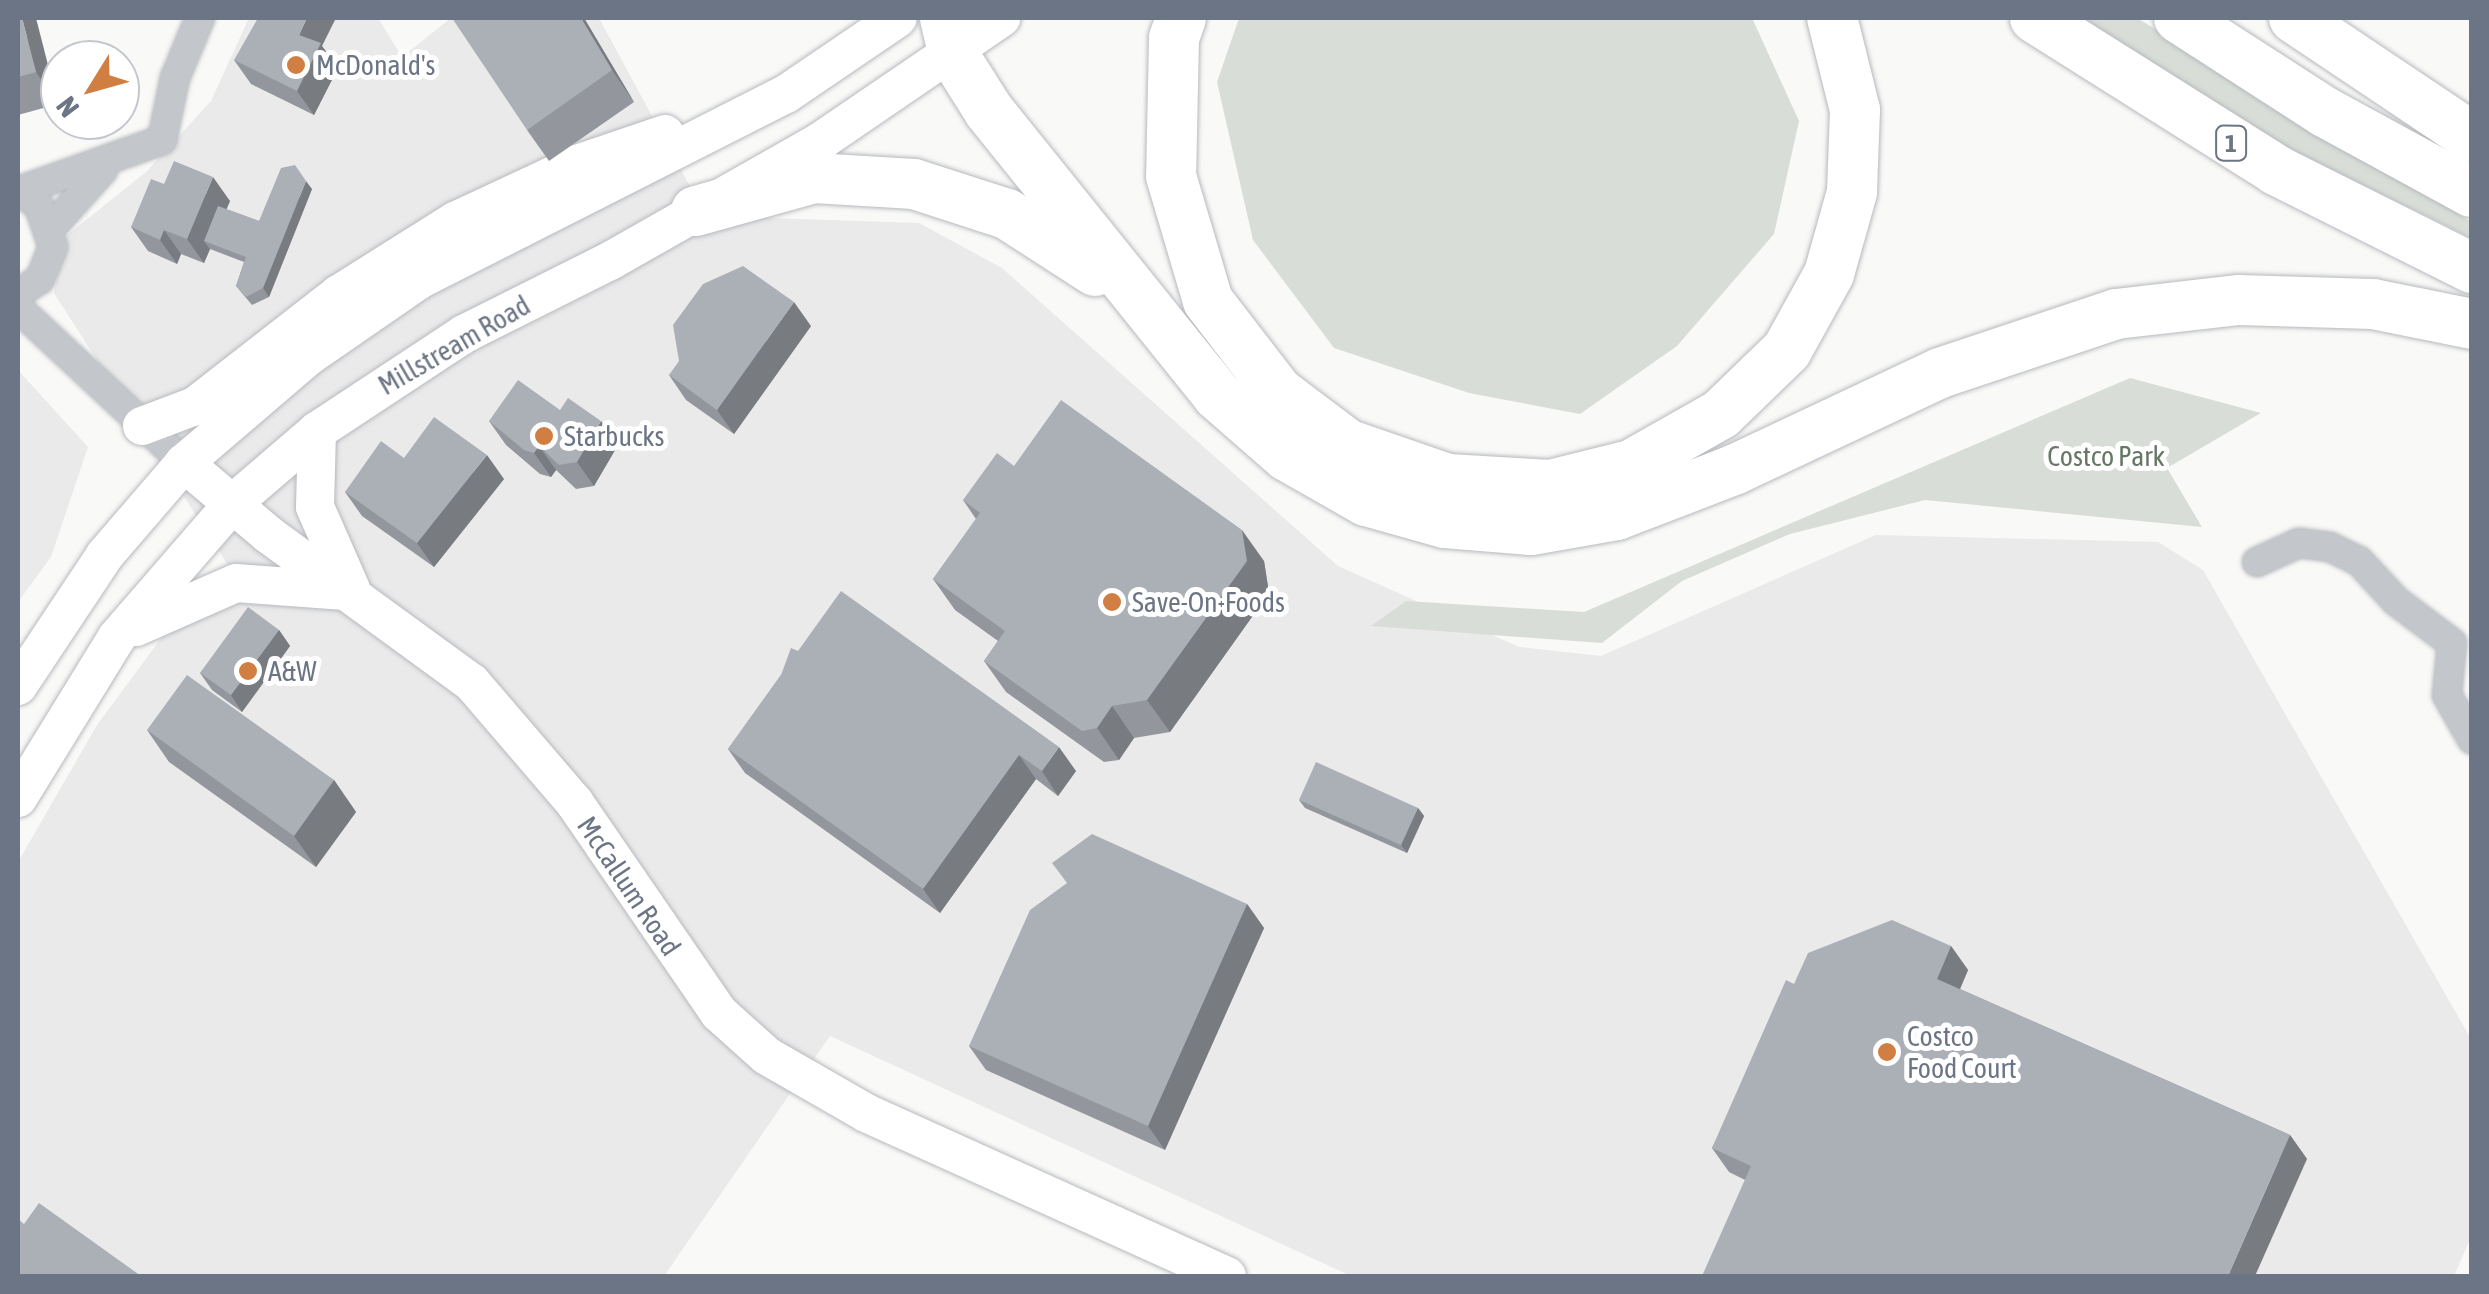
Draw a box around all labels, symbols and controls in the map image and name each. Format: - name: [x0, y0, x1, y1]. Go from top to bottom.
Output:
- north arrow: [40, 40, 140, 140]
- place label: McDonald's: [316, 48, 435, 82]
- marker: McDonald's: [285, 54, 307, 76]
- text: N: [50, 91, 85, 123]
- road number: 1: [2214, 123, 2248, 163]
- street label: Millstream Road: [372, 288, 536, 402]
- place label: Starbucks: [564, 419, 664, 453]
- marker: Starbucks: [533, 425, 555, 447]
- park label: Costco Park: [2047, 439, 2165, 473]
- place label: Save-On-Foods: [1132, 585, 1285, 619]
- marker: Save-On-Foods: [1101, 591, 1123, 613]
- place label: A&W: [268, 654, 317, 688]
- marker: A&W: [237, 660, 259, 682]
- street label: McCallum Road: [570, 810, 688, 962]
- place label: Costco Food Court: [1907, 1019, 2016, 1085]
- marker: Costco Food Court: [1876, 1041, 1898, 1063]

